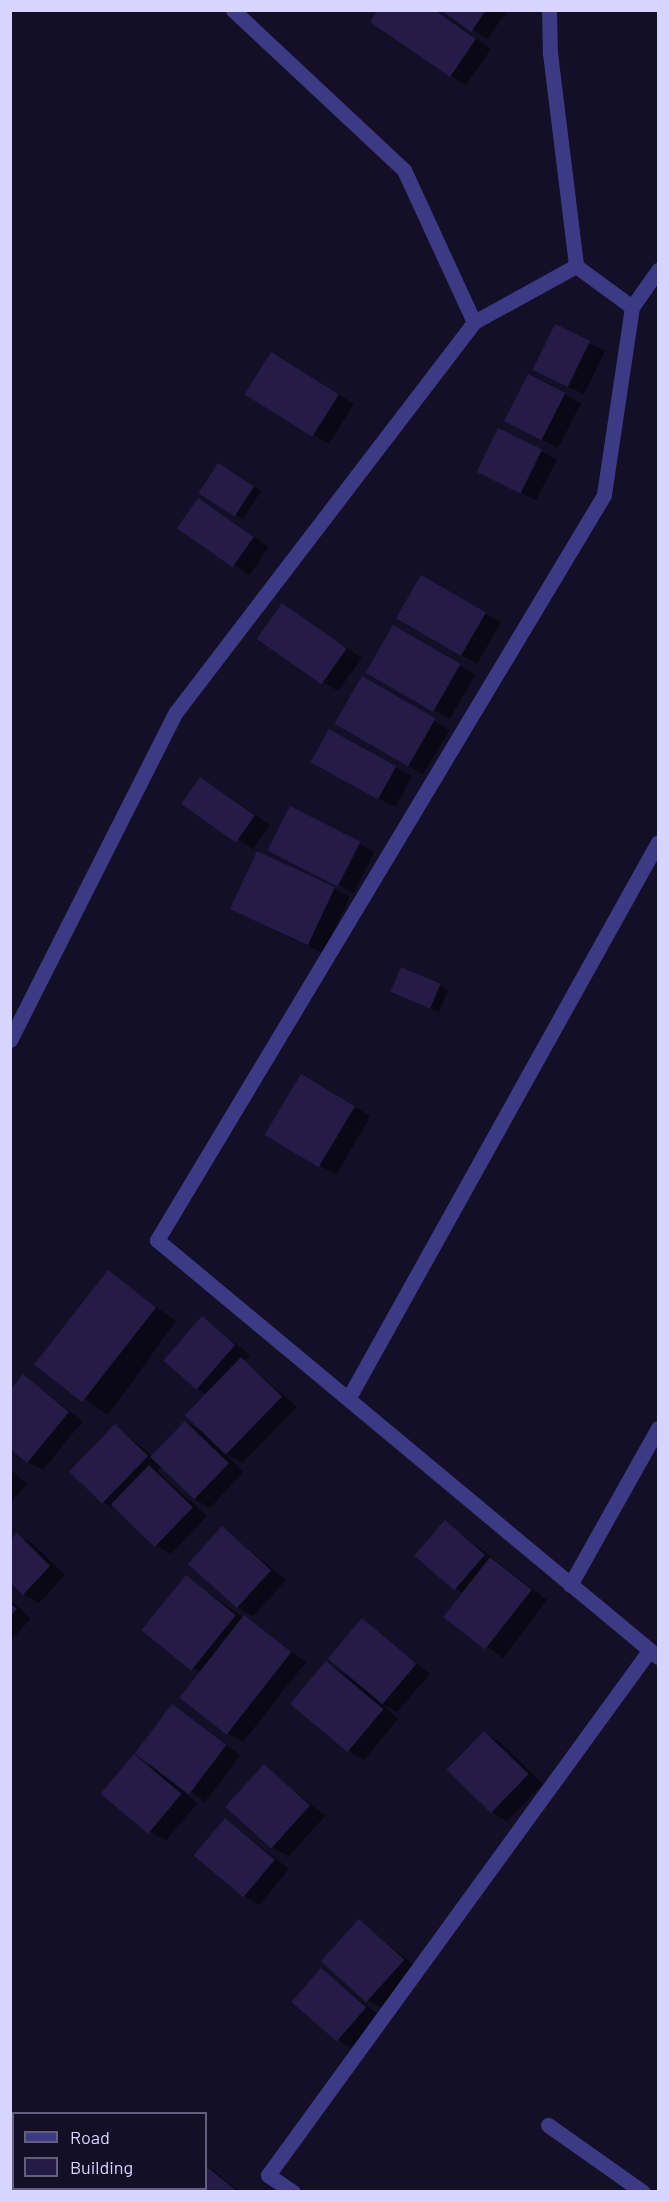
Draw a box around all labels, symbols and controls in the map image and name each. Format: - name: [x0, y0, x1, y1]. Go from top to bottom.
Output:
- legend: [12, 2112, 207, 2190]
- text: Road: [70, 2126, 110, 2148]
- text: Building: [70, 2156, 133, 2178]

